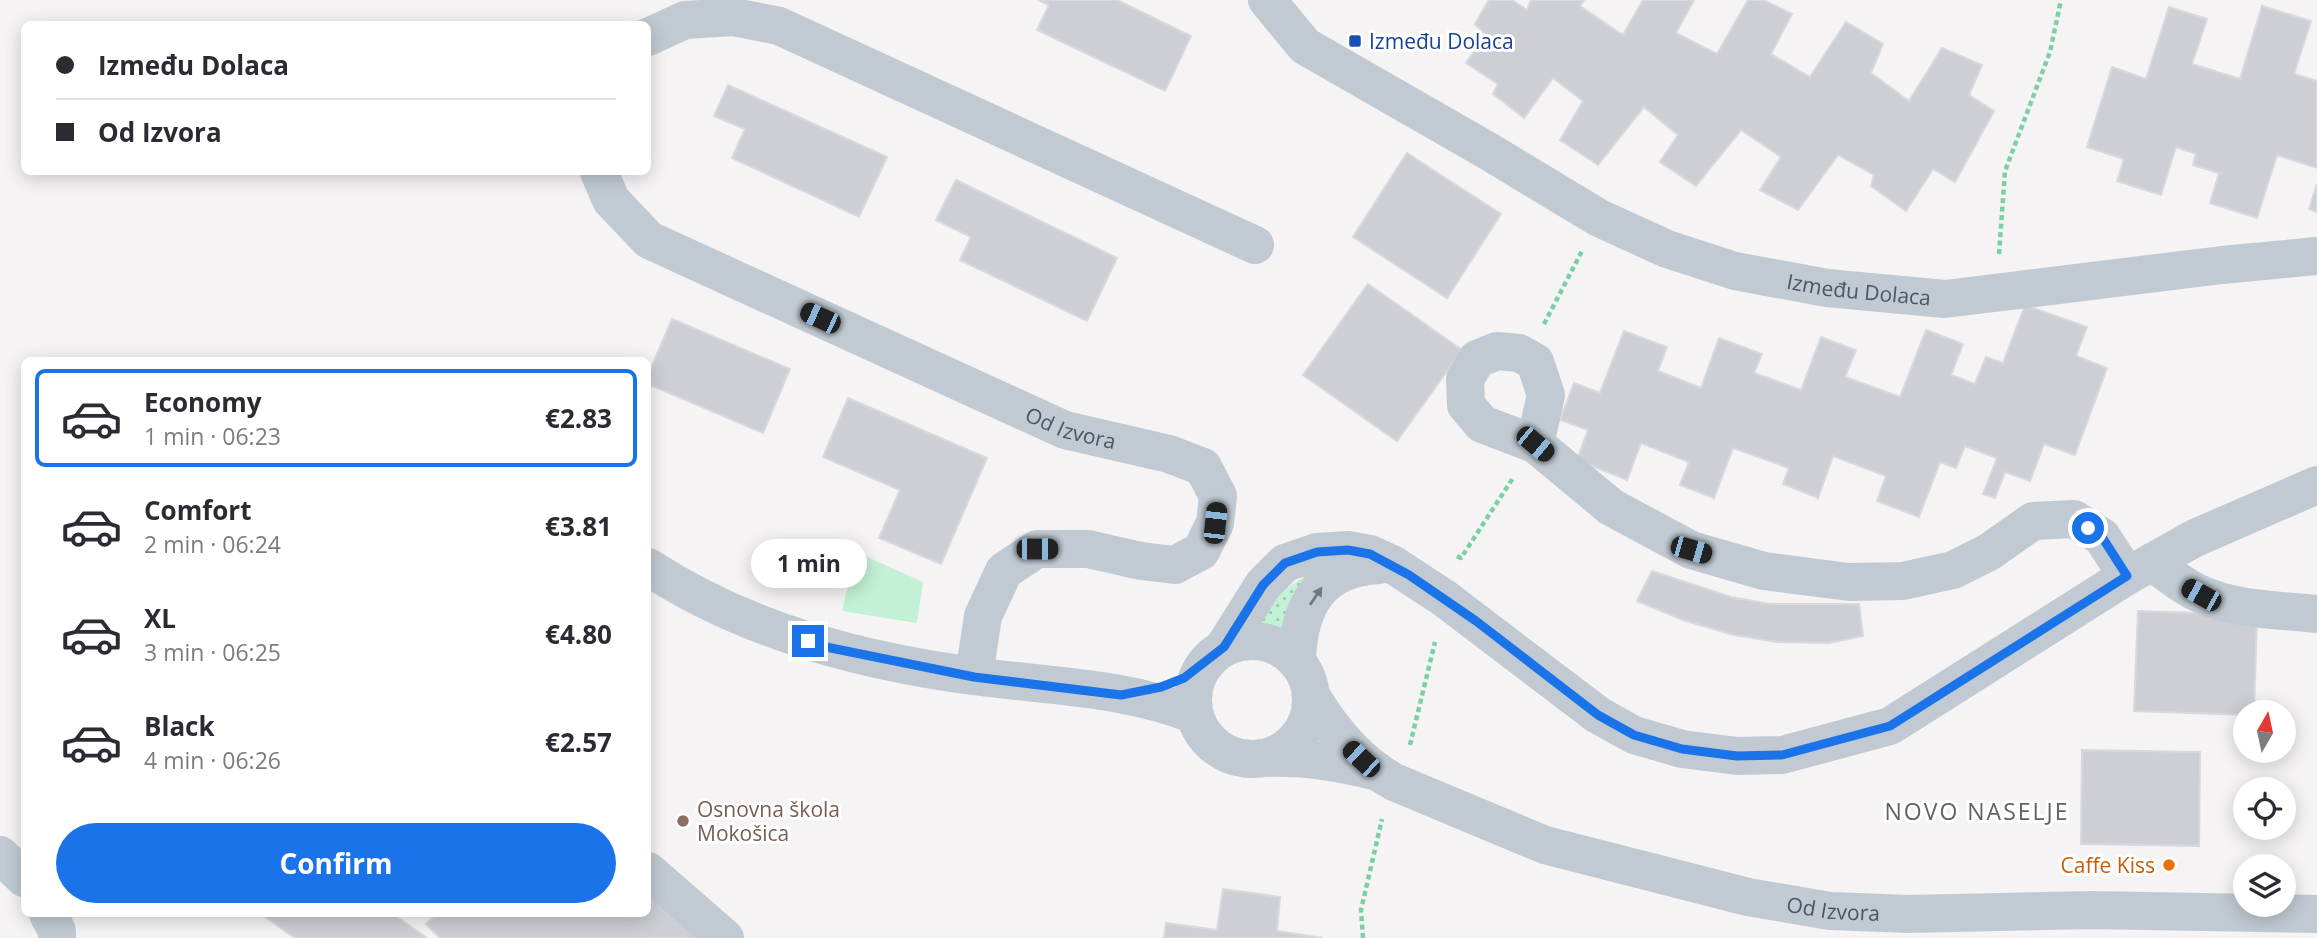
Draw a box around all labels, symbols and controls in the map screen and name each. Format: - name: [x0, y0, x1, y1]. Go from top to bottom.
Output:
- place label: Između Dolaca: [1369, 27, 1514, 55]
- marker: Između Dolaca: [1347, 33, 1363, 49]
- text: Između Dolaca: [98, 47, 289, 83]
- text: Od Izvora: [98, 114, 222, 150]
- street label: Između Dolaca: [1785, 267, 1932, 312]
- car: [797, 300, 844, 336]
- text: Economy: [144, 384, 262, 420]
- icon: car: [60, 387, 123, 450]
- text: €2.83: [545, 400, 612, 436]
- street label: Od Izvora: [1021, 400, 1119, 455]
- text: 1 min · 06:23: [144, 420, 281, 452]
- car: [1513, 422, 1558, 466]
- text: Comfort: [144, 492, 251, 528]
- icon: car: [60, 495, 123, 558]
- car: [1203, 501, 1228, 545]
- text: €3.81: [545, 508, 612, 544]
- route start: [2072, 512, 2104, 544]
- text: 2 min · 06:24: [144, 528, 281, 560]
- car: [1668, 534, 1715, 566]
- car: [1017, 539, 1059, 560]
- callout: 1 min: [750, 540, 866, 588]
- text: 1 min: [777, 547, 841, 579]
- car: [2178, 576, 2225, 614]
- one-way arrow: [1309, 587, 1323, 605]
- text: XL: [144, 600, 176, 636]
- icon: car: [60, 603, 123, 666]
- text: €4.80: [545, 616, 612, 652]
- route end: [792, 625, 824, 657]
- text: 3 min · 06:25: [144, 636, 281, 668]
- north arrow: [2233, 700, 2296, 763]
- map controls: [2233, 700, 2296, 917]
- text: Black: [144, 708, 215, 744]
- icon: car: [60, 711, 123, 774]
- text: €2.57: [545, 724, 612, 760]
- car: [1339, 737, 1384, 781]
- text: 4 min · 06:26: [144, 744, 281, 776]
- button: locate: [2233, 777, 2296, 840]
- place label: Osnovna škola Mokošica: [697, 795, 840, 847]
- district label: NOVO NASELJE: [1885, 795, 2070, 827]
- marker: Osnovna škola Mokošica: [675, 813, 691, 829]
- button: Confirm: [56, 823, 616, 903]
- place label: Caffe Kiss: [2061, 851, 2155, 879]
- button: layers: [2233, 854, 2296, 917]
- marker: Caffe Kiss: [2161, 857, 2177, 873]
- street label: Od Izvora: [1785, 890, 1881, 927]

